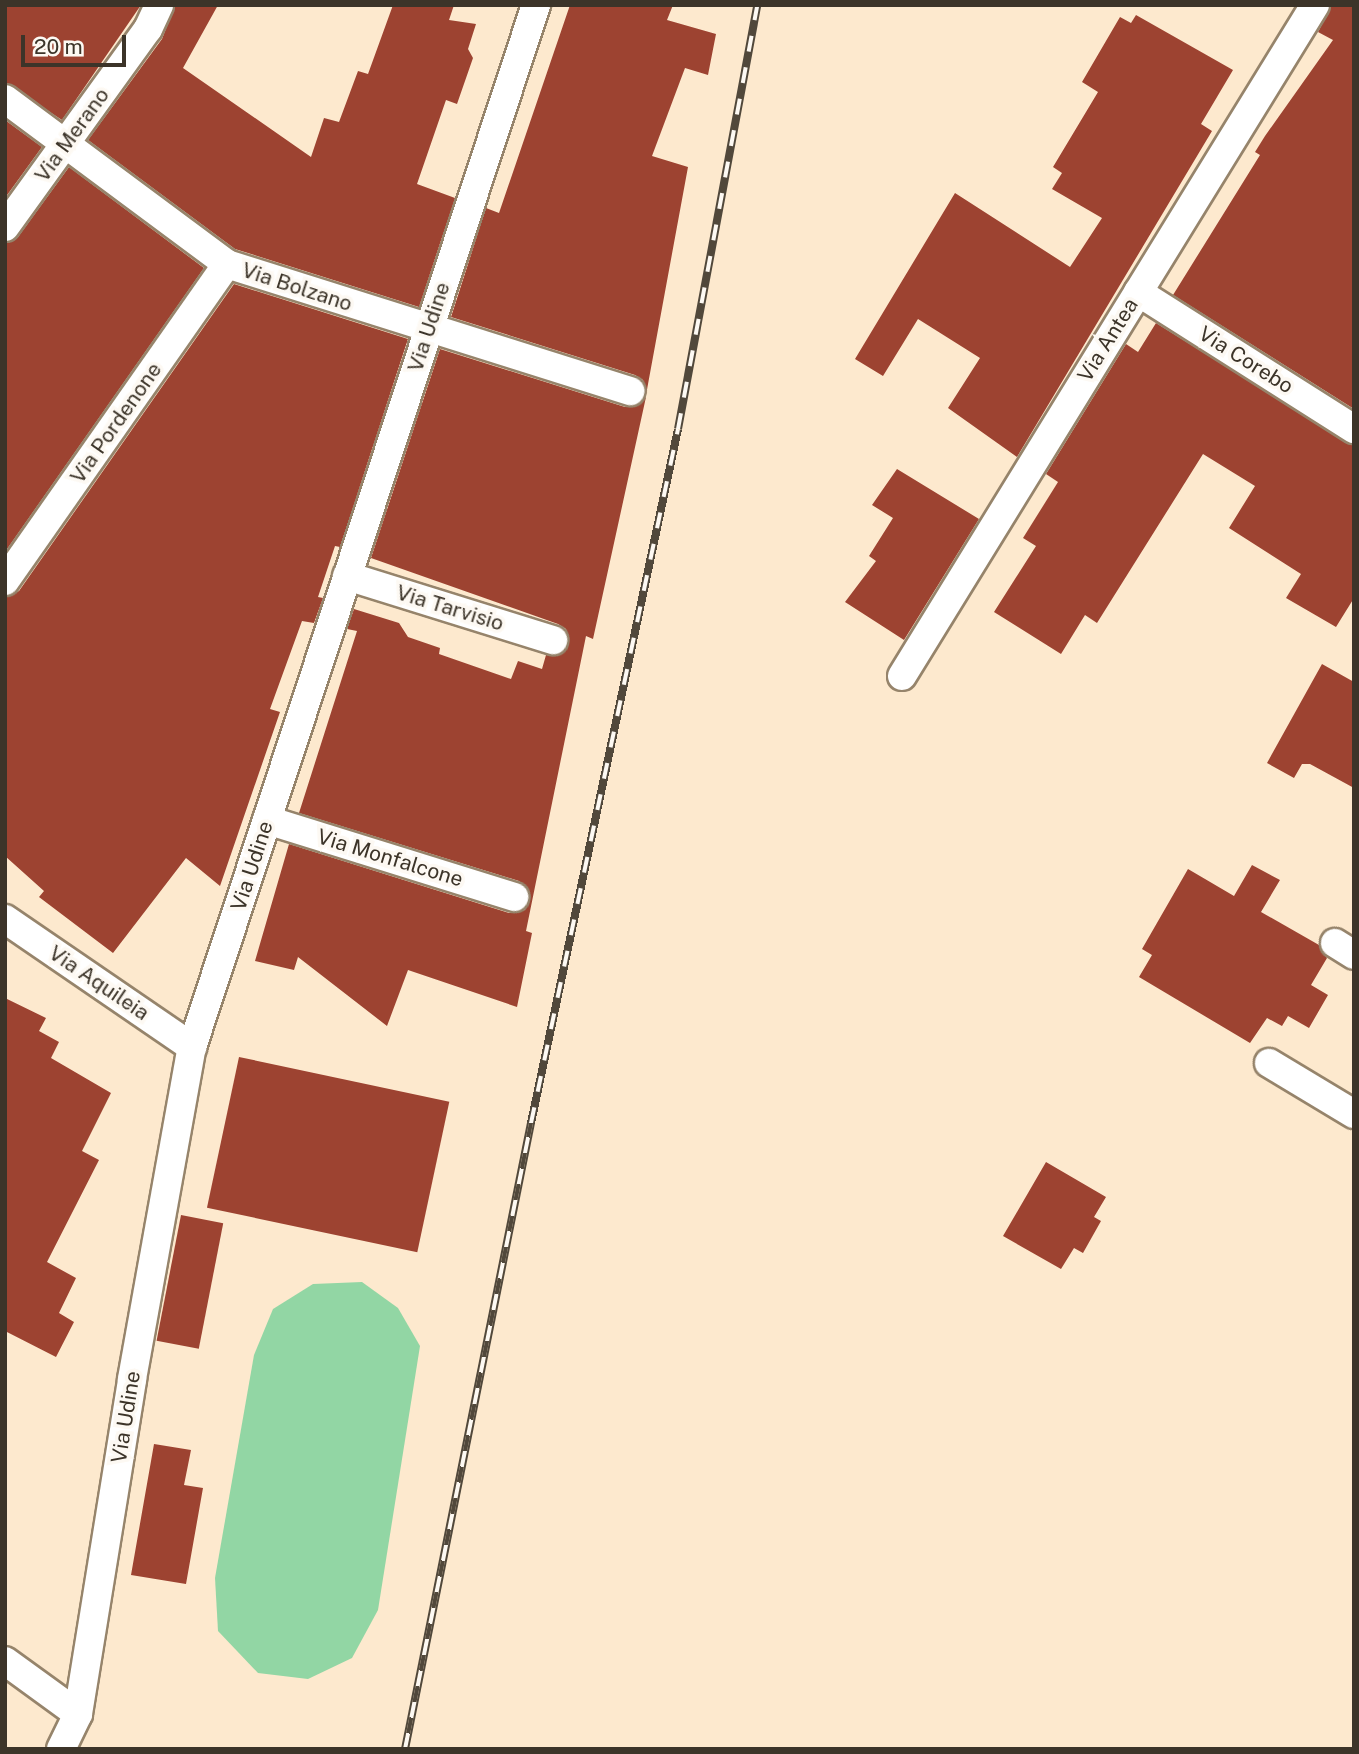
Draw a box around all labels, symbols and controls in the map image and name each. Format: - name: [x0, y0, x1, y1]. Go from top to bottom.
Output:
- scale bar: [24, 21, 130, 65]
- text: 20 m: [34, 34, 83, 59]
- street label: Via Merano: [30, 83, 114, 187]
- street label: Via Bolzano: [239, 257, 355, 317]
- street label: Via Udine: [403, 279, 455, 375]
- street label: Via Antea: [1072, 294, 1144, 386]
- street label: Via Corebo: [1194, 321, 1298, 399]
- street label: Via Pordenone: [65, 358, 167, 488]
- street label: Via Tarvisio: [393, 580, 507, 636]
- street label: Via Udine: [226, 818, 278, 914]
- street label: Via Monfalcone: [314, 824, 466, 892]
- street label: Via Aquileia: [44, 940, 154, 1026]
- street label: Via Udine: [106, 1369, 146, 1465]

